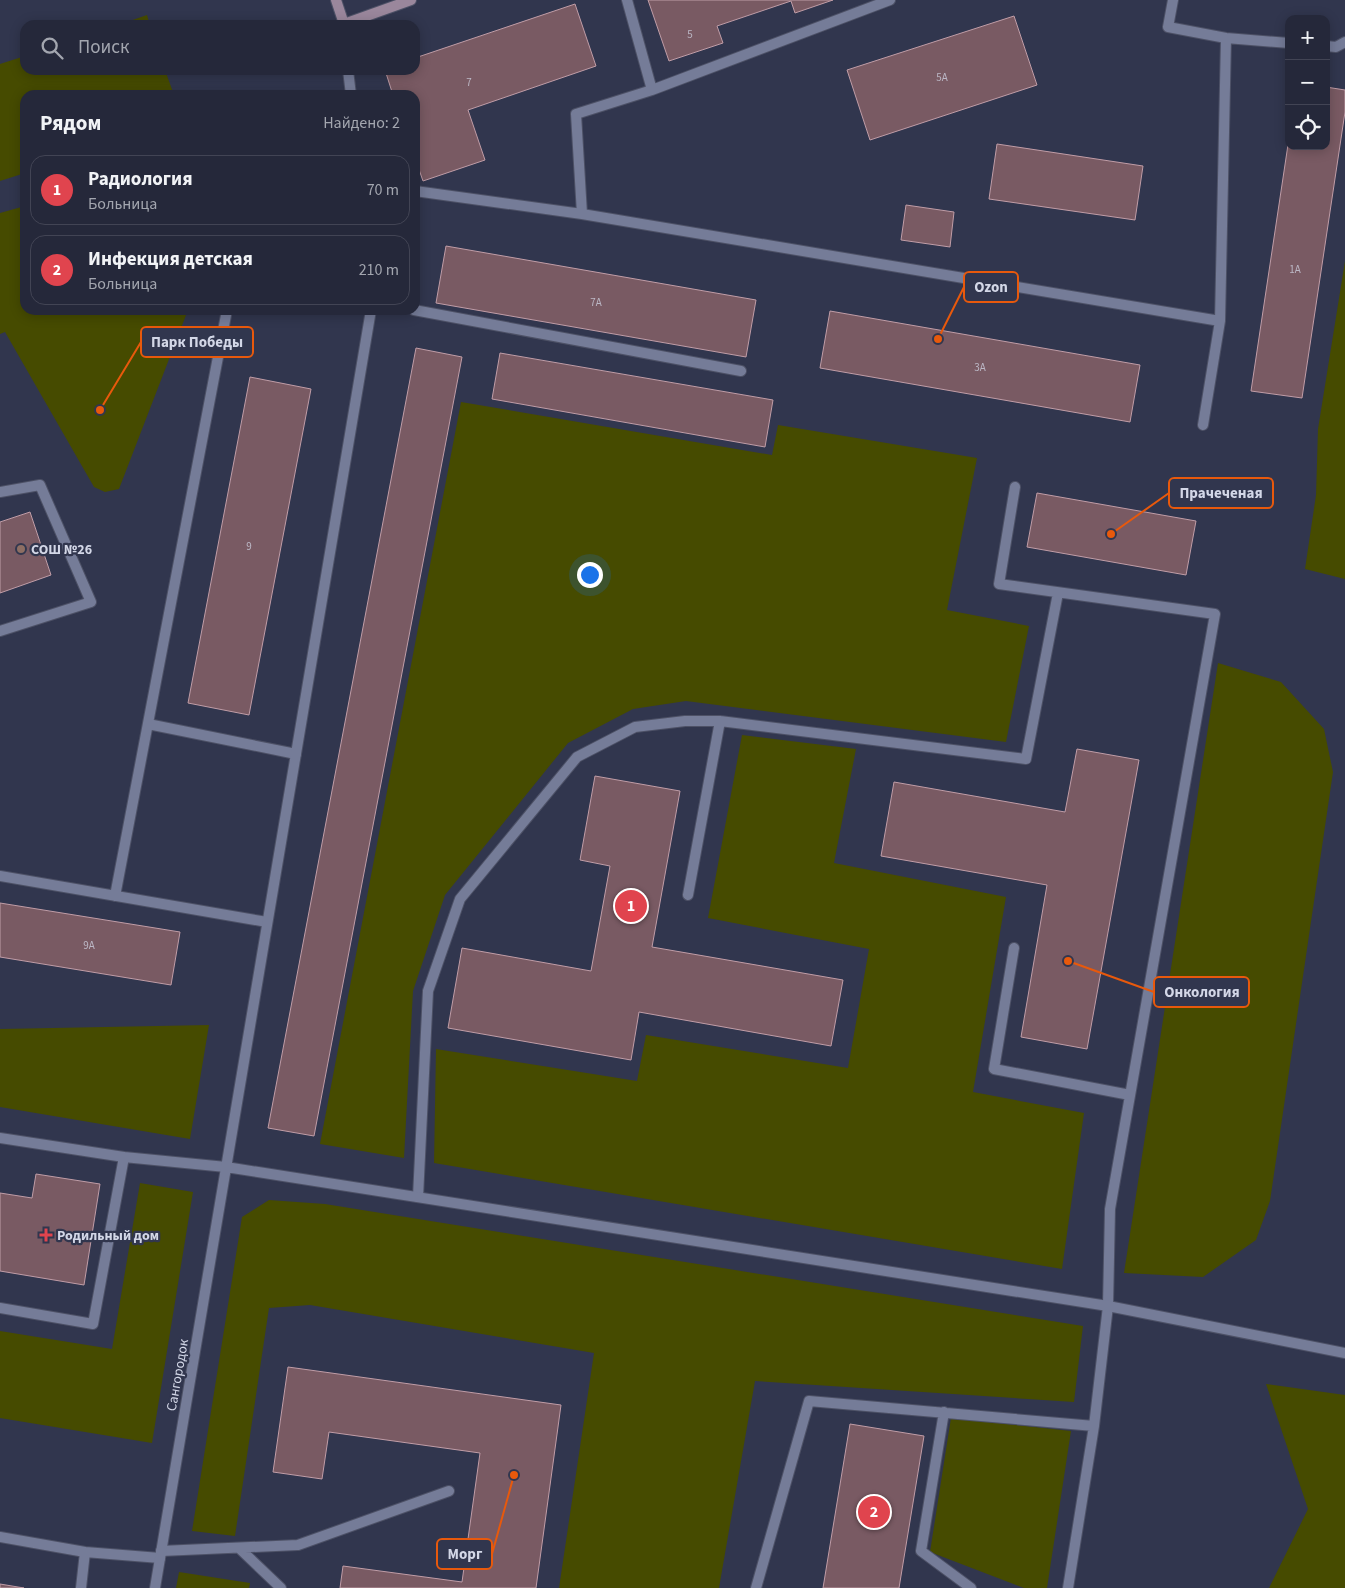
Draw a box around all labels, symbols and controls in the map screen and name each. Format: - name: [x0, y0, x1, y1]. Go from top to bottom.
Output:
- map controls: [1285, 15, 1330, 150]
- button: +: [1285, 15, 1330, 60]
- search box: [20, 20, 420, 75]
- house number: 5: [687, 27, 693, 42]
- icon: search: [38, 34, 66, 62]
- text: Поиск: [78, 34, 129, 61]
- button: −: [1285, 60, 1330, 105]
- house number: 5А: [936, 70, 948, 85]
- house number: 7: [466, 75, 472, 90]
- button: locate: [1285, 105, 1330, 150]
- text: Рядом: [40, 108, 101, 138]
- text: Найдено: 2: [323, 112, 400, 134]
- text: Радиология: [88, 166, 193, 193]
- text: 1: [53, 179, 61, 201]
- text: 70 m: [367, 179, 399, 201]
- text: Больница: [88, 193, 157, 215]
- text: Инфекция детская: [88, 246, 253, 273]
- text: 2: [53, 259, 61, 281]
- text: 210 m: [359, 259, 399, 281]
- house number: 1А: [1289, 262, 1301, 277]
- callout: Ozon: [964, 272, 1018, 302]
- text: Больница: [88, 273, 157, 295]
- text: Ozon: [974, 277, 1008, 298]
- house number: 7А: [590, 295, 602, 310]
- callout: Парк Победы: [141, 327, 253, 357]
- text: Парк Победы: [151, 332, 243, 353]
- house number: 3А: [974, 360, 986, 375]
- callout: Прачеченая: [1169, 478, 1273, 508]
- text: Прачеченая: [1179, 483, 1263, 504]
- house number: 9: [246, 539, 252, 554]
- place label: СОШ №26: [31, 540, 92, 560]
- marker: СОШ №26: [15, 543, 27, 555]
- your location: [577, 562, 603, 588]
- pin: 1: [615, 887, 647, 925]
- house number: 9А: [83, 938, 95, 953]
- callout: Онкология: [1154, 977, 1249, 1007]
- text: Онкология: [1164, 982, 1240, 1003]
- place label: Родильный дом: [57, 1226, 159, 1246]
- marker: Родильный дом: [39, 1228, 53, 1242]
- street label: Сангородок: [162, 1337, 194, 1413]
- pin: 2: [858, 1493, 890, 1531]
- callout: Морг: [437, 1539, 492, 1569]
- text: Морг: [448, 1544, 483, 1565]

